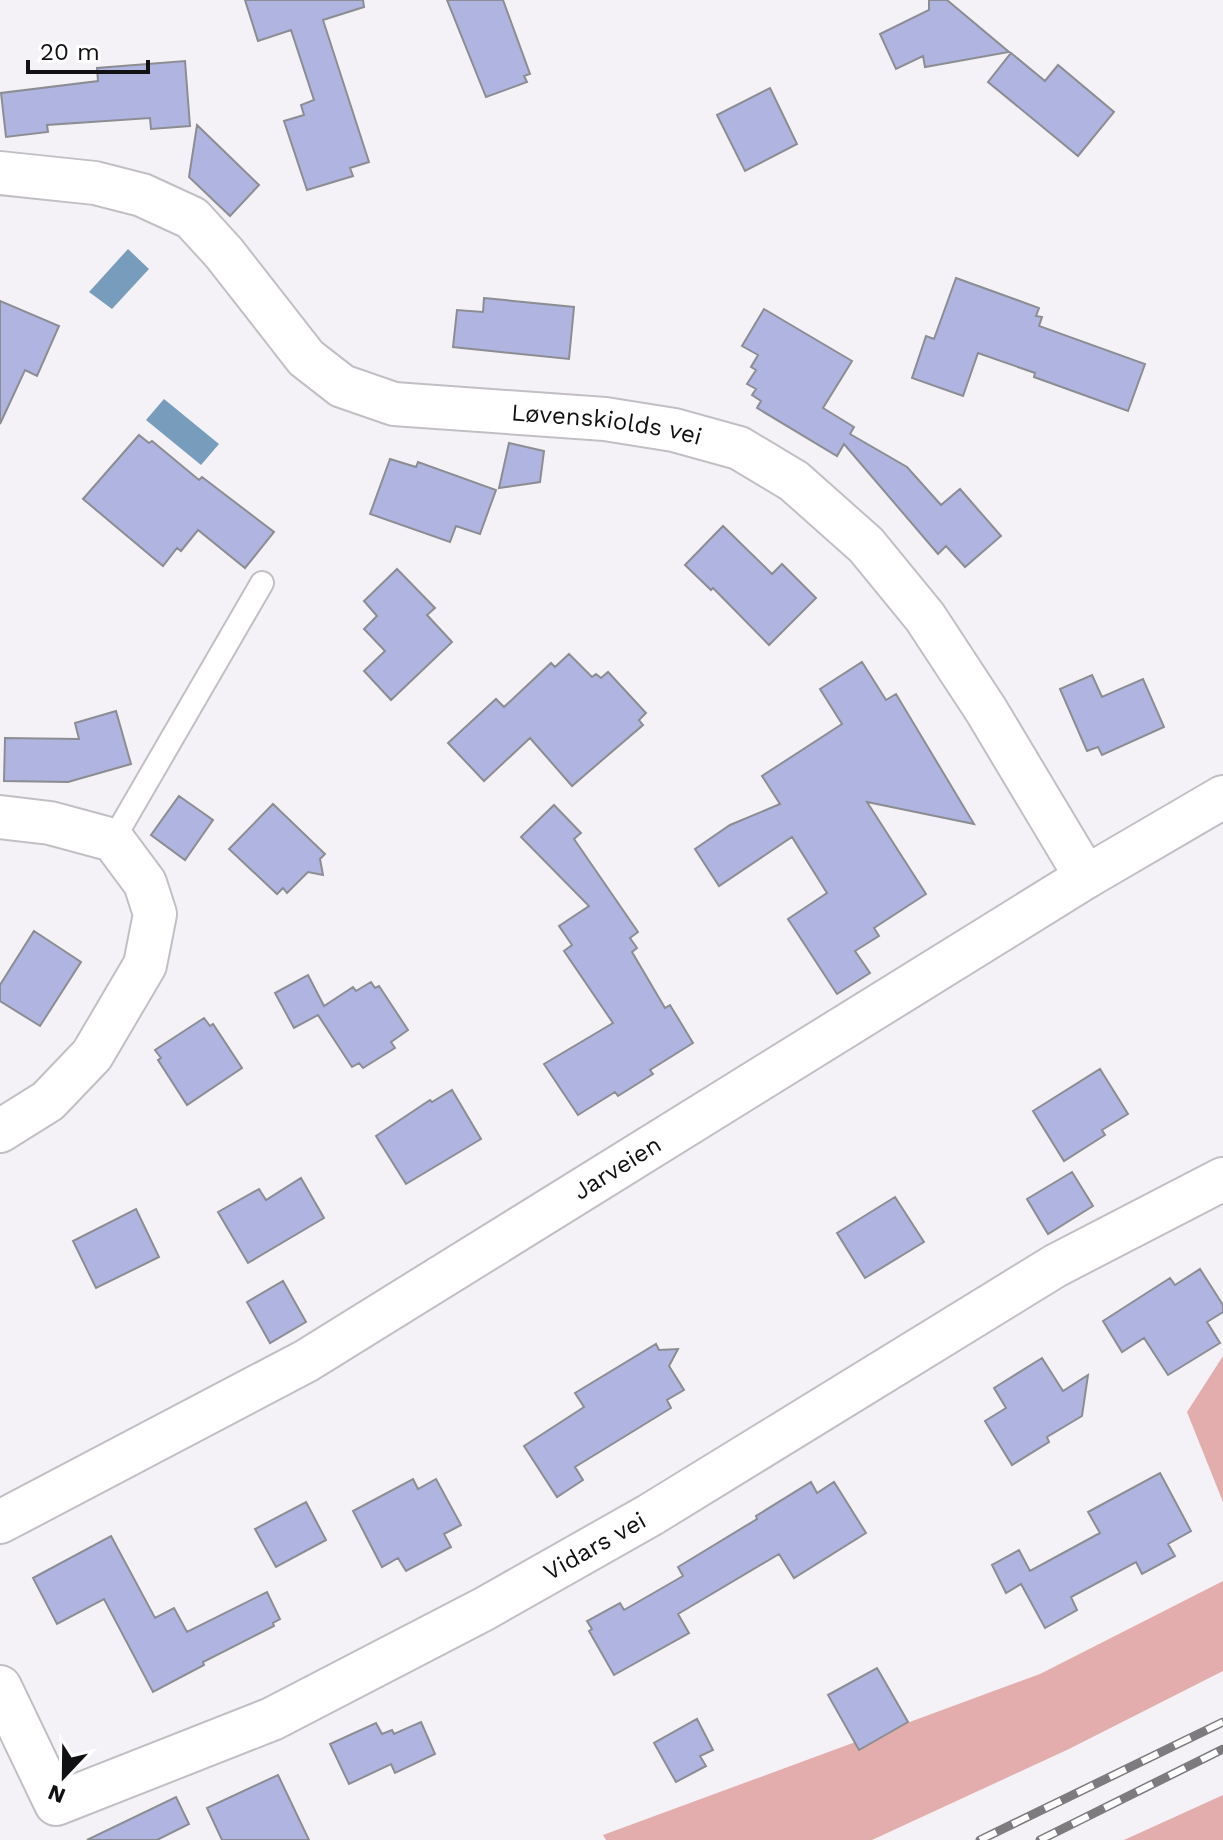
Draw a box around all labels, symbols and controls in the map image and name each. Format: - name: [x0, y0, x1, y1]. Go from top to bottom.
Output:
- scale bar: [28, 24, 148, 74]
- text: 20 m: [40, 38, 100, 66]
- street label: Løvenskiolds vei: [510, 398, 705, 451]
- street label: Jarveien: [568, 1130, 666, 1206]
- street label: Vidars vei: [539, 1506, 651, 1586]
- north arrow: [24, 1736, 104, 1816]
- text: N: [44, 1779, 69, 1809]

